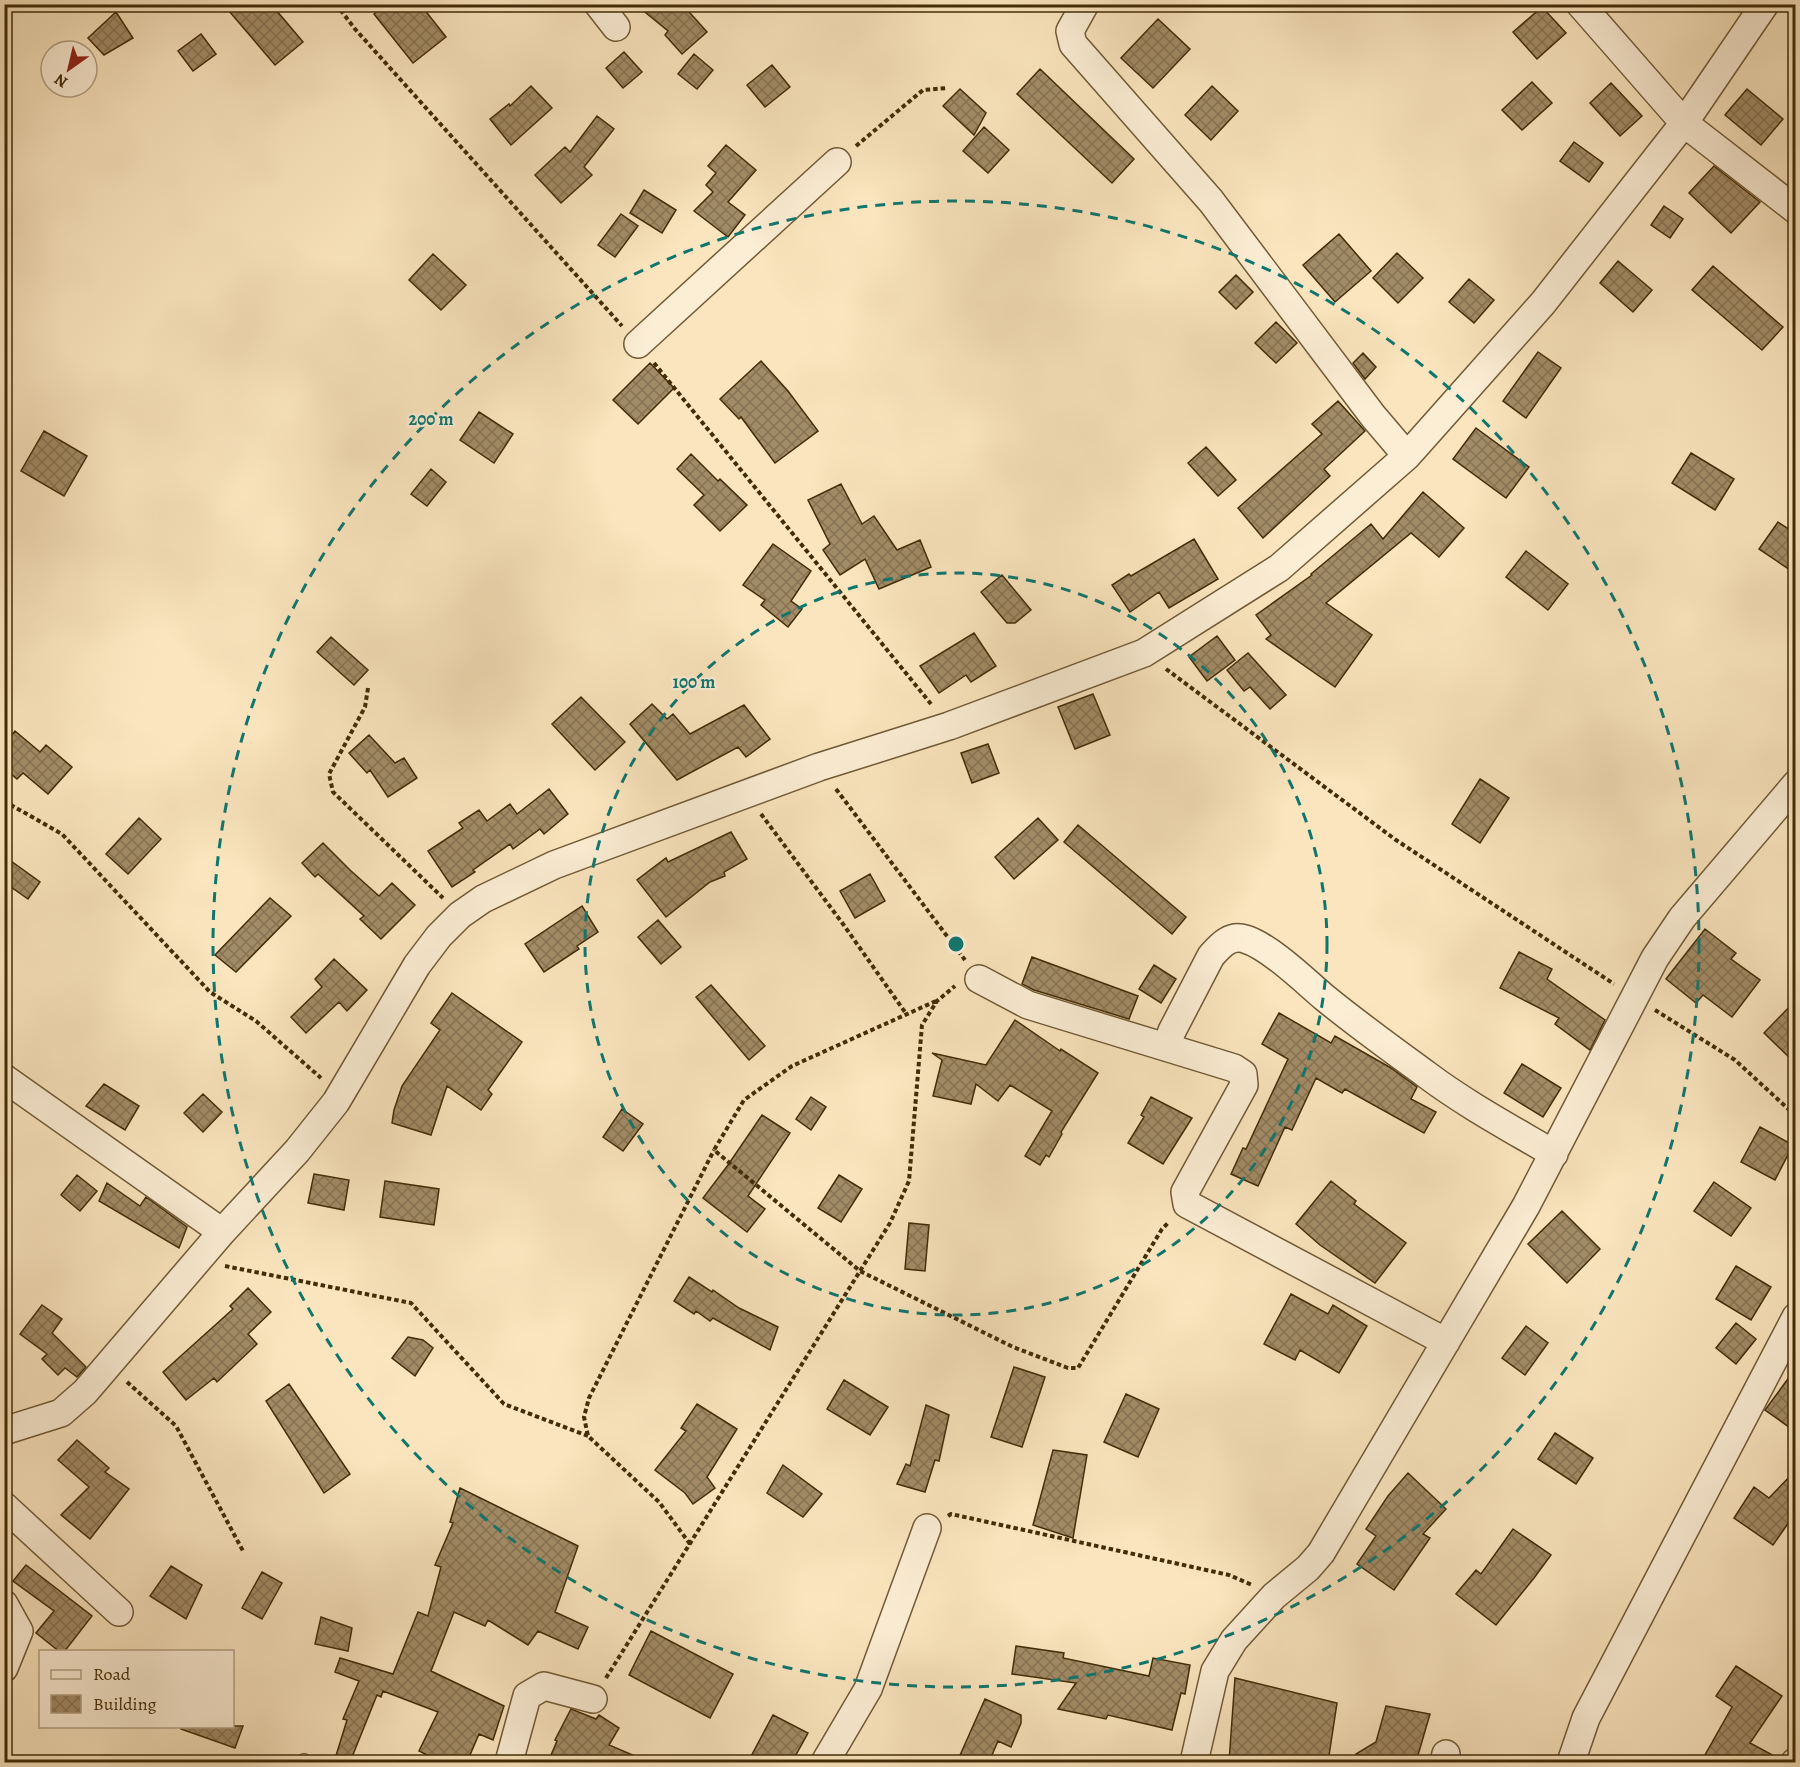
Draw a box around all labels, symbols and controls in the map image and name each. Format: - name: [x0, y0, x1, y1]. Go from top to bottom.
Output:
- north arrow: [39, 39, 99, 99]
- text: N: [50, 68, 72, 93]
- text: 200 m: [408, 407, 454, 431]
- text: 100 m: [673, 670, 715, 694]
- centre of rings: [946, 934, 966, 954]
- legend: [39, 1650, 234, 1728]
- text: Road: [93, 1662, 131, 1686]
- text: Building: [93, 1692, 157, 1716]

